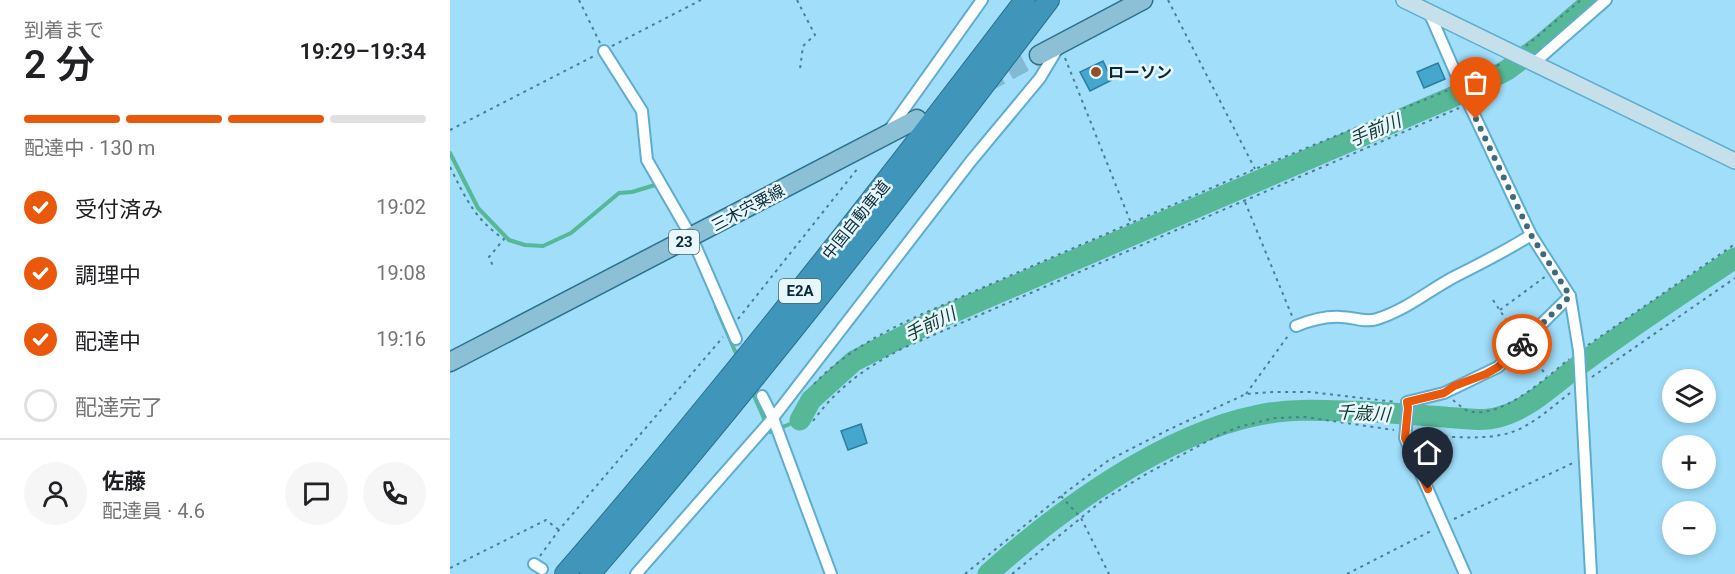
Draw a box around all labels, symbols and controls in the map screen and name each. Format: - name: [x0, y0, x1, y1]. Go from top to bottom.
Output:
- text: 到着まで: [24, 18, 104, 42]
- text: 19:29–19:34: [299, 39, 426, 64]
- text: 2 分: [24, 42, 95, 88]
- pin: [1450, 57, 1501, 119]
- place label: ローソン: [1108, 63, 1172, 82]
- marker: ローソン: [1089, 65, 1103, 79]
- icon: bag: [1459, 66, 1492, 99]
- water label: 手前川: [1346, 109, 1406, 150]
- text: 配達中 · 130 m: [24, 136, 155, 160]
- street label: 中国自動車道: [818, 177, 894, 263]
- street label: 三木宍粟線: [708, 181, 788, 235]
- icon: check: [24, 191, 57, 224]
- text: 19:02: [376, 195, 426, 219]
- text: 受付済み: [75, 197, 163, 222]
- road number: 23: [669, 230, 699, 254]
- icon: check: [24, 257, 57, 290]
- text: 19:08: [376, 261, 426, 285]
- text: 調理中: [75, 263, 141, 288]
- road number: E2A: [779, 279, 821, 303]
- water label: 手前川: [901, 302, 961, 345]
- courier: [1492, 314, 1552, 374]
- icon: check: [24, 323, 57, 356]
- text: 19:16: [376, 327, 426, 351]
- icon: bike: [1506, 328, 1539, 361]
- text: 配達中: [75, 329, 141, 354]
- map controls: [1662, 369, 1716, 555]
- button: layers: [1662, 369, 1716, 423]
- text: 配達完了: [75, 395, 163, 420]
- water label: 千歳川: [1335, 401, 1393, 425]
- pin: [1402, 427, 1453, 489]
- button: +: [1662, 435, 1716, 489]
- icon: home: [1411, 436, 1444, 469]
- button: person: [24, 462, 87, 525]
- button: chat: [285, 462, 348, 525]
- button: phone: [363, 462, 426, 525]
- text: 佐藤: [102, 469, 146, 494]
- text: 配達員 · 4.6: [102, 499, 205, 523]
- button: −: [1662, 501, 1716, 555]

